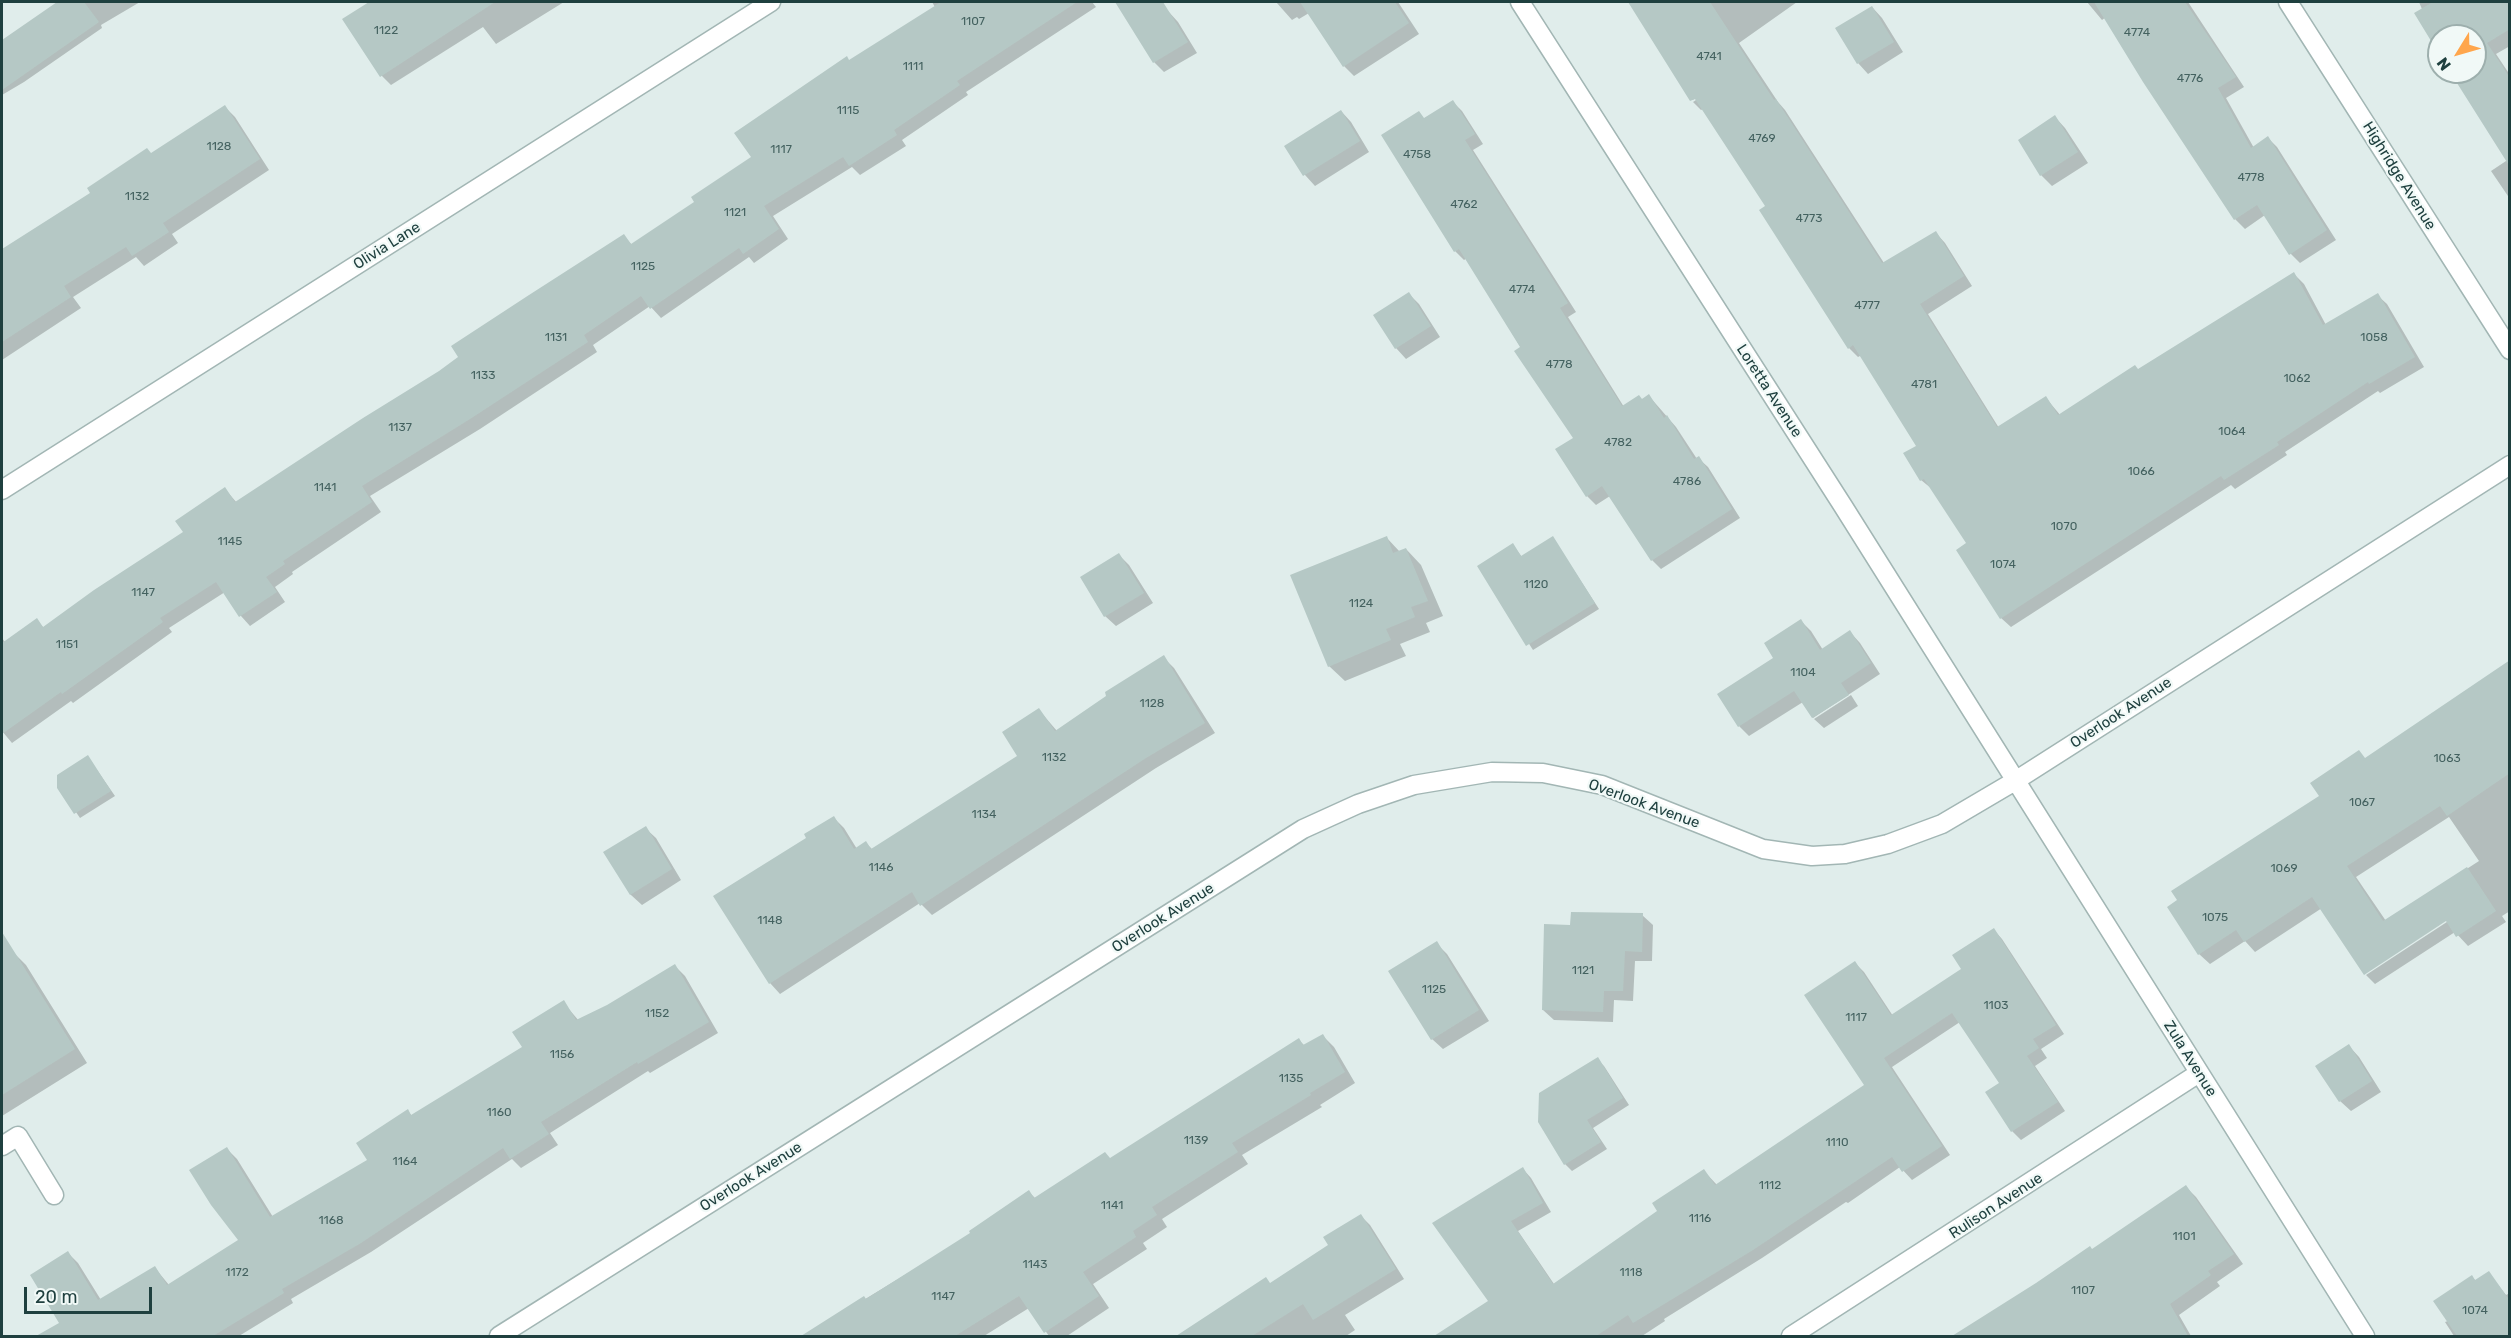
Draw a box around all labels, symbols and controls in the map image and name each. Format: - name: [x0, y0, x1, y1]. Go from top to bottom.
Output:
- house number: 1107: [961, 15, 985, 29]
- house number: 1122: [374, 24, 398, 38]
- north arrow: [2427, 24, 2487, 84]
- house number: 4774: [2124, 26, 2150, 40]
- house number: 4741: [1696, 50, 1722, 64]
- text: N: [2433, 54, 2455, 74]
- house number: 1111: [903, 60, 923, 74]
- house number: 4776: [2177, 72, 2203, 86]
- house number: 1115: [837, 104, 859, 118]
- street label: Highridge Avenue: [2358, 119, 2440, 233]
- house number: 4769: [1748, 132, 1776, 146]
- house number: 1128: [207, 140, 231, 154]
- house number: 1117: [770, 143, 792, 157]
- house number: 4758: [1403, 148, 1431, 162]
- house number: 4778: [2237, 171, 2265, 185]
- house number: 1132: [125, 190, 149, 204]
- house number: 4762: [1450, 198, 1478, 212]
- house number: 1121: [724, 206, 746, 220]
- house number: 4773: [1796, 212, 1822, 226]
- street label: Olivia Lane: [350, 218, 424, 274]
- house number: 1125: [631, 260, 655, 274]
- house number: 4774: [1509, 283, 1535, 297]
- house number: 4777: [1854, 299, 1880, 313]
- house number: 1131: [545, 331, 567, 345]
- house number: 1058: [2360, 331, 2388, 345]
- street label: Loretta Avenue: [1732, 341, 1806, 441]
- house number: 4778: [1545, 358, 1573, 372]
- house number: 1133: [471, 369, 495, 383]
- house number: 1062: [2283, 372, 2311, 386]
- house number: 4781: [1911, 378, 1937, 392]
- house number: 1137: [388, 421, 412, 435]
- house number: 1064: [2218, 425, 2246, 439]
- house number: 4782: [1604, 436, 1632, 450]
- house number: 1066: [2127, 465, 2155, 479]
- house number: 4786: [1673, 475, 1701, 489]
- house number: 1141: [314, 481, 336, 495]
- house number: 1070: [2051, 520, 2077, 534]
- house number: 1145: [218, 535, 242, 549]
- house number: 1074: [1990, 558, 2016, 572]
- house number: 1120: [1524, 578, 1548, 592]
- house number: 1147: [131, 586, 155, 600]
- house number: 1124: [1349, 597, 1373, 611]
- house number: 1151: [56, 638, 78, 652]
- house number: 1104: [1790, 666, 1816, 680]
- street label: Overlook Avenue: [2067, 674, 2175, 752]
- house number: 1128: [1140, 697, 1164, 711]
- house number: 1132: [1042, 751, 1066, 765]
- house number: 1063: [2433, 752, 2461, 766]
- street label: Overlook Avenue: [1586, 776, 1702, 832]
- house number: 1067: [2349, 796, 2375, 810]
- house number: 1134: [972, 808, 996, 822]
- house number: 1146: [869, 861, 893, 875]
- house number: 1069: [2270, 862, 2298, 876]
- street label: Overlook Avenue: [1109, 879, 1217, 957]
- house number: 1075: [2202, 911, 2228, 925]
- house number: 1148: [757, 914, 783, 928]
- house number: 1121: [1572, 964, 1594, 978]
- house number: 1125: [1422, 983, 1446, 997]
- house number: 1103: [1983, 999, 2009, 1013]
- house number: 1152: [645, 1007, 669, 1021]
- house number: 1117: [1845, 1011, 1867, 1025]
- street label: Zula Avenue: [2160, 1018, 2220, 1100]
- house number: 1156: [550, 1048, 574, 1062]
- house number: 1135: [1279, 1072, 1303, 1086]
- house number: 1160: [486, 1106, 512, 1120]
- house number: 1139: [1184, 1134, 1208, 1148]
- house number: 1110: [1825, 1136, 1849, 1150]
- street label: Overlook Avenue: [697, 1138, 805, 1216]
- house number: 1164: [393, 1155, 417, 1169]
- street label: Rulison Avenue: [1946, 1169, 2046, 1243]
- house number: 1112: [1759, 1179, 1781, 1193]
- house number: 1141: [1101, 1199, 1123, 1213]
- house number: 1116: [1689, 1212, 1711, 1226]
- house number: 1168: [318, 1214, 344, 1228]
- house number: 1101: [2172, 1230, 2196, 1244]
- house number: 1143: [1023, 1258, 1047, 1272]
- house number: 1172: [225, 1266, 249, 1280]
- house number: 1118: [1619, 1266, 1643, 1280]
- scale bar: [27, 1275, 154, 1313]
- house number: 1107: [2071, 1284, 2095, 1298]
- text: 20 m: [35, 1286, 77, 1308]
- house number: 1147: [931, 1290, 955, 1304]
- house number: 1074: [2462, 1304, 2488, 1318]

